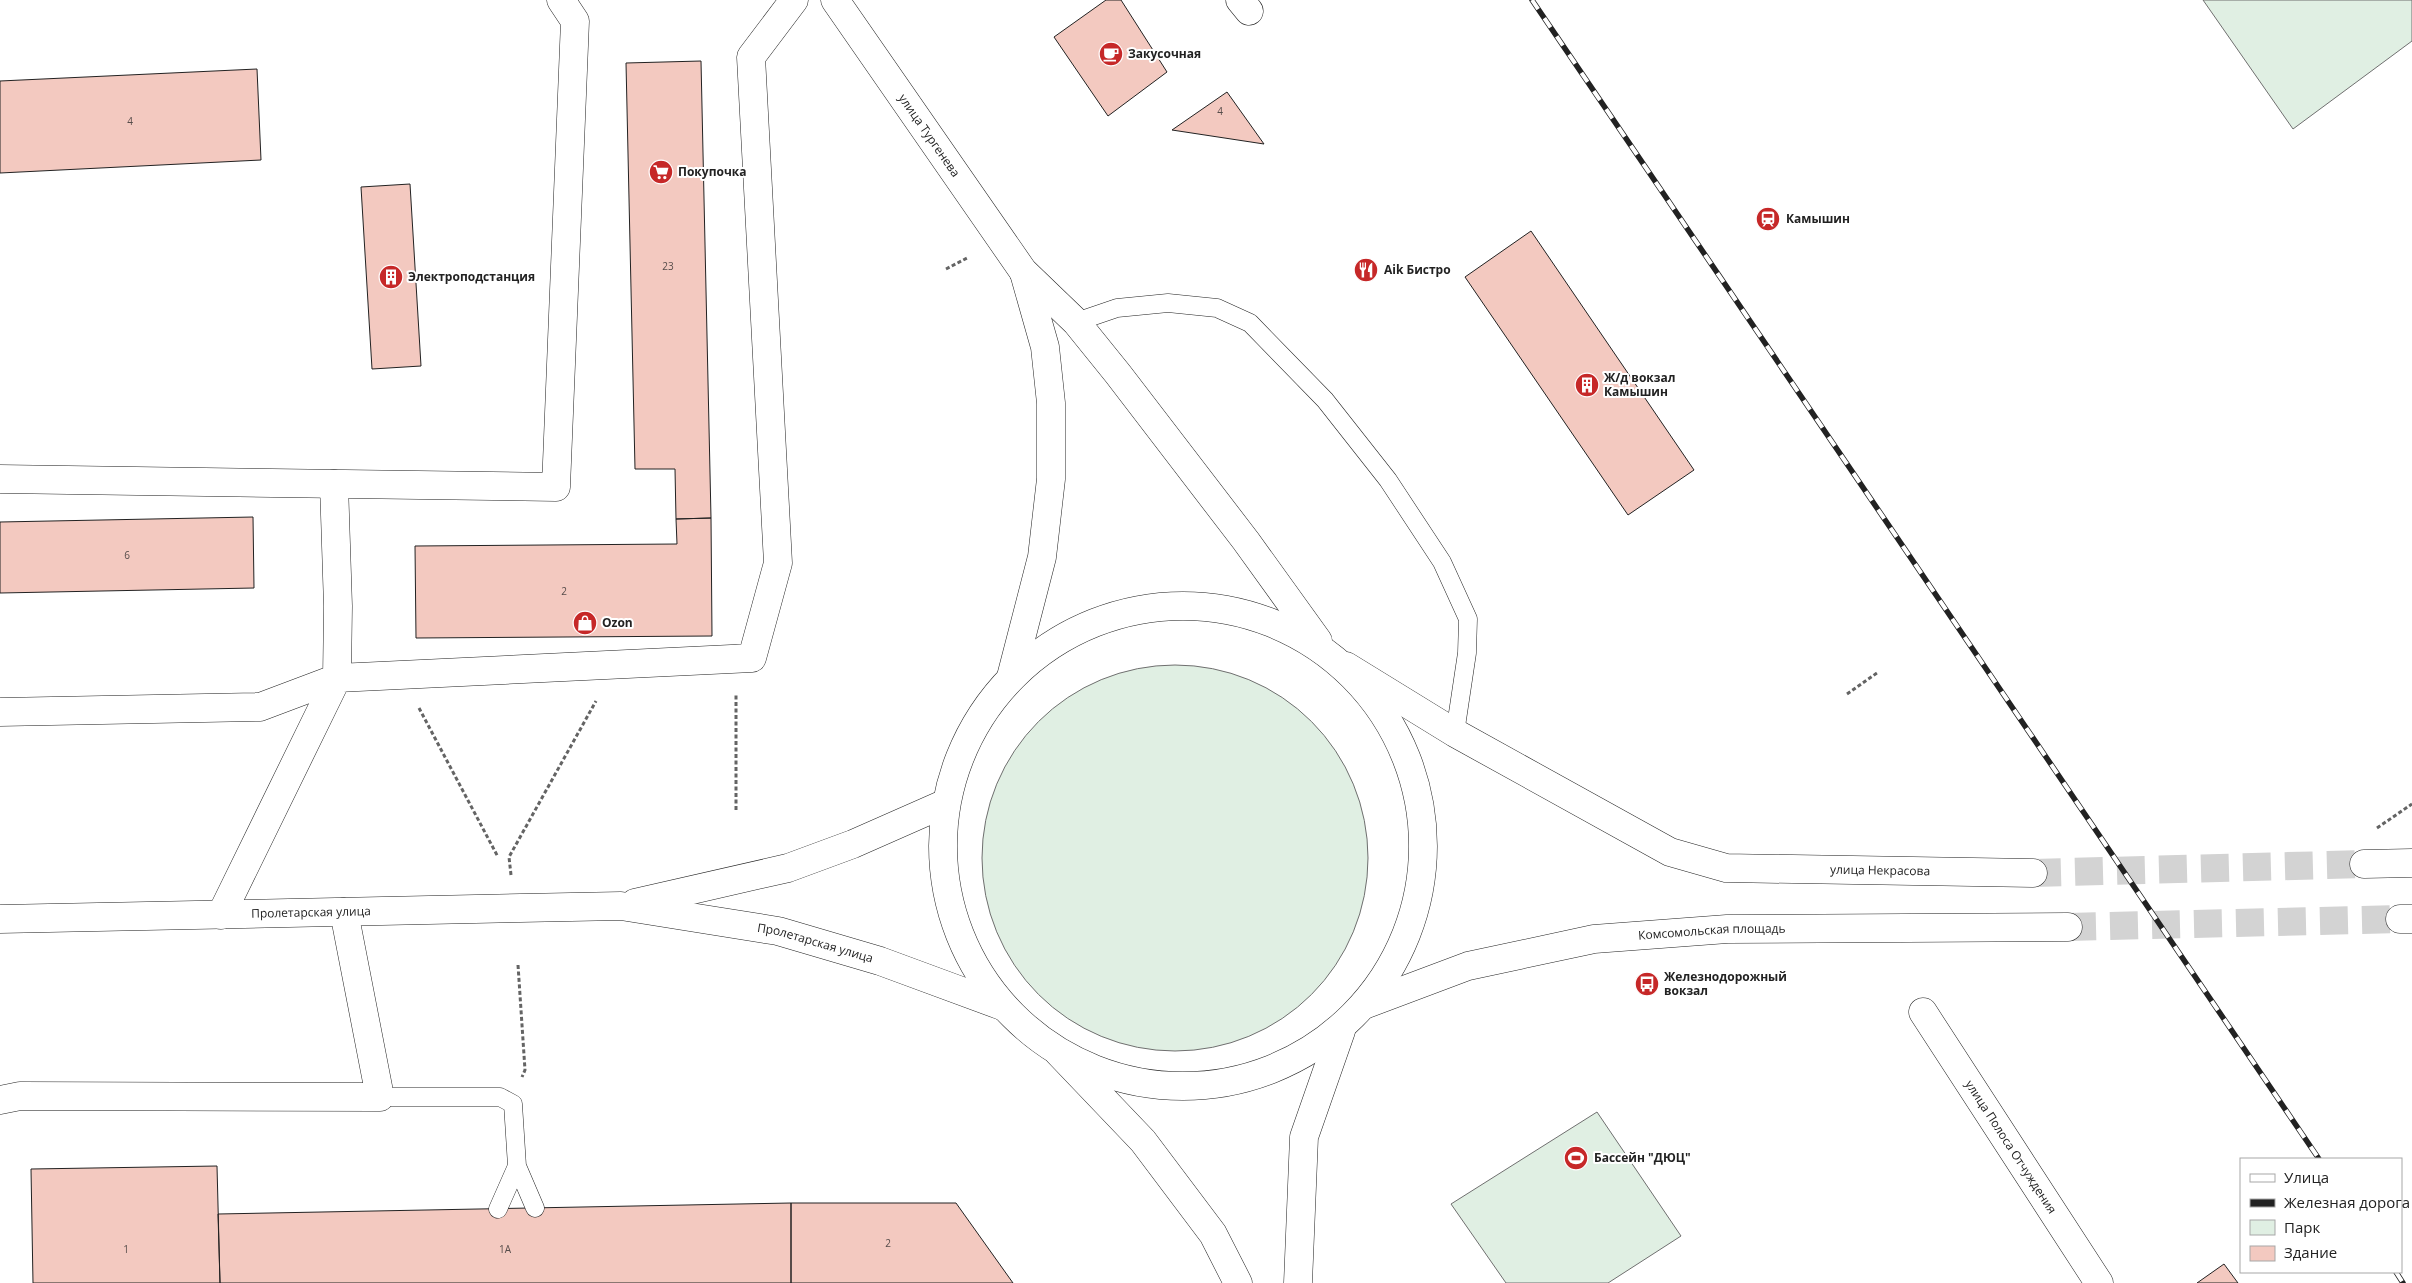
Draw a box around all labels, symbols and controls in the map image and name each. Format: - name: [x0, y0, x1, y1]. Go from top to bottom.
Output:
- cafe icon: Закусочная: [1098, 41, 1124, 67]
- place label: Закусочная: [1128, 45, 1201, 62]
- street label: улица Тургенева: [895, 90, 964, 180]
- house number: 4: [1217, 104, 1223, 118]
- house number: 4: [127, 114, 133, 128]
- supermarket icon: Покупочка: [648, 159, 674, 185]
- place label: Покупочка: [678, 163, 746, 180]
- station icon: Камышин: [1755, 206, 1781, 232]
- place label: Камышин: [1786, 210, 1850, 227]
- restaurant icon: Aik Бистро: [1353, 257, 1379, 283]
- house number: 23: [662, 259, 674, 273]
- place label: Aik Бистро: [1384, 261, 1451, 278]
- building icon: Электроподстанция: [378, 264, 404, 290]
- place label: Электроподстанция: [408, 268, 535, 285]
- place label: Ж/д вокзал Камышин: [1604, 369, 1675, 400]
- building icon: Ж/д вокзал Камышин: [1574, 372, 1600, 398]
- house number: 6: [124, 548, 130, 562]
- house number: 2: [561, 584, 567, 598]
- shop icon: Ozon: [572, 610, 598, 636]
- place label: Ozon: [602, 614, 633, 631]
- street label: улица Некрасова: [1830, 861, 1930, 879]
- street label: Пролетарская улица: [251, 902, 371, 922]
- street label: Пролетарская улица: [756, 919, 875, 967]
- street label: Комсомольская площадь: [1637, 920, 1786, 944]
- place label: Железнодорожный вокзал: [1664, 968, 1787, 999]
- bus stop icon: Железнодорожный вокзал: [1634, 971, 1660, 997]
- street label: улица Полоса Отчуждения: [1961, 1077, 2061, 1217]
- sports icon: Бассейн "ДЮЦ": [1563, 1145, 1589, 1171]
- place label: Бассейн "ДЮЦ": [1594, 1149, 1691, 1166]
- legend: [2240, 1158, 2402, 1273]
- text: Улица: [2284, 1167, 2329, 1187]
- text: Железная дорога: [2284, 1192, 2410, 1212]
- text: Парк: [2284, 1217, 2320, 1237]
- house number: 2: [885, 1236, 891, 1250]
- house number: 1: [123, 1242, 129, 1256]
- house number: 1А: [499, 1242, 512, 1256]
- text: Здание: [2284, 1242, 2337, 1262]

